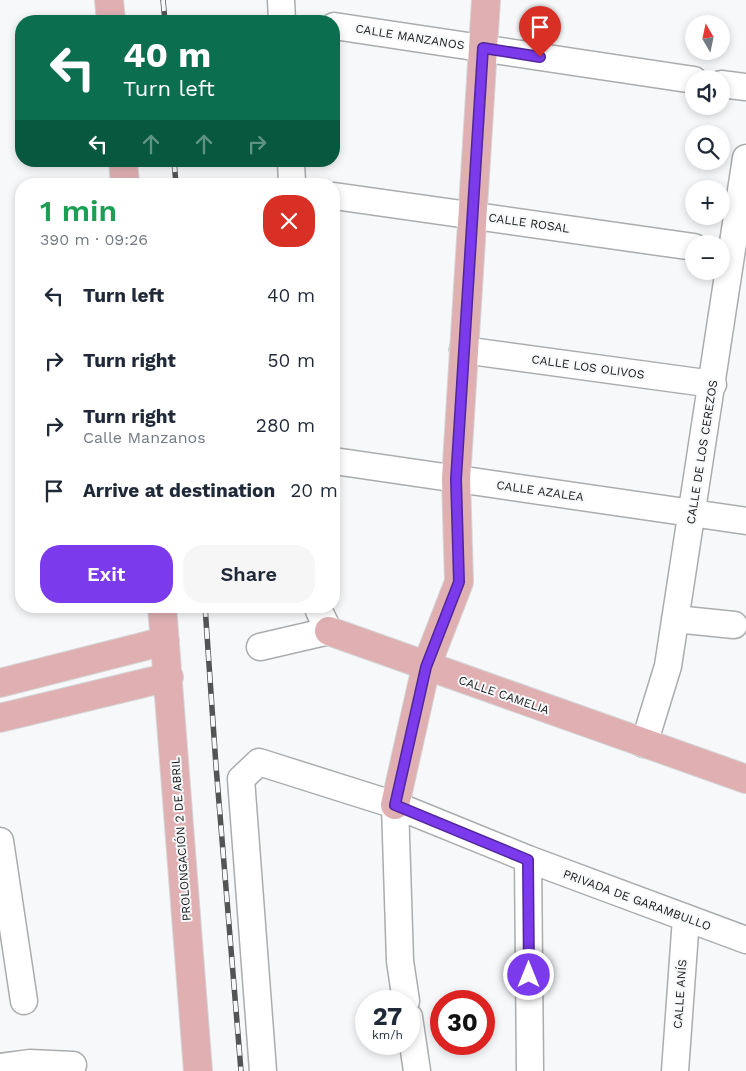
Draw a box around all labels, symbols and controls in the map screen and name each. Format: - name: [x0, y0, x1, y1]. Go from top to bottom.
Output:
- pin: [519, 6, 561, 57]
- icon: arrive: [526, 13, 554, 41]
- north arrow: [685, 15, 730, 60]
- map controls: [685, 15, 730, 280]
- street label: CALLE MANZANOS: [354, 21, 466, 53]
- text: 40 m: [123, 34, 211, 76]
- icon: left: [40, 35, 105, 100]
- button: sound: [685, 70, 730, 115]
- text: Turn left: [123, 76, 215, 101]
- button: search: [685, 125, 730, 170]
- icon: left: [84, 130, 112, 158]
- icon: ahead: [137, 130, 165, 158]
- icon: ahead: [190, 130, 218, 158]
- icon: right: [243, 130, 271, 158]
- button: +: [685, 180, 730, 225]
- text: 1 min: [40, 193, 117, 228]
- button: close: [263, 195, 315, 247]
- street label: CALLE ROSAL: [488, 210, 570, 236]
- text: 390 m · 09:26: [40, 230, 148, 249]
- button: −: [685, 235, 730, 280]
- icon: left: [40, 282, 68, 310]
- text: Turn left: [83, 284, 164, 307]
- text: 40 m: [267, 284, 315, 307]
- icon: right: [40, 347, 68, 375]
- text: Turn right: [83, 349, 176, 372]
- text: 50 m: [268, 349, 315, 372]
- street label: CALLE LOS OLIVOS: [531, 352, 645, 382]
- street label: CALLE DE LOS CEREZOS: [684, 379, 720, 525]
- text: Turn right: [83, 405, 176, 428]
- icon: right: [40, 412, 68, 440]
- text: 280 m: [256, 414, 315, 437]
- text: Calle Manzanos: [83, 428, 206, 447]
- icon: arrive: [40, 477, 68, 505]
- street label: CALLE AZALEA: [495, 478, 585, 504]
- text: Arrive at destination: [83, 479, 275, 502]
- text: 20 m: [290, 479, 338, 502]
- button: Exit: [40, 545, 173, 603]
- button: Share: [183, 545, 315, 603]
- street label: CALLE CAMELIA: [457, 673, 551, 717]
- street label: PROLONGACIÓN 2 DE ABRIL: [168, 757, 194, 921]
- street label: PRIVADA DE GARAMBULLO: [561, 867, 713, 933]
- position arrow: [502, 948, 554, 1000]
- street label: CALLE ANÍS: [671, 959, 689, 1029]
- speed limit sign: 30: [430, 990, 495, 1055]
- text: 27: [373, 1002, 402, 1031]
- text: km/h: [372, 1028, 403, 1042]

